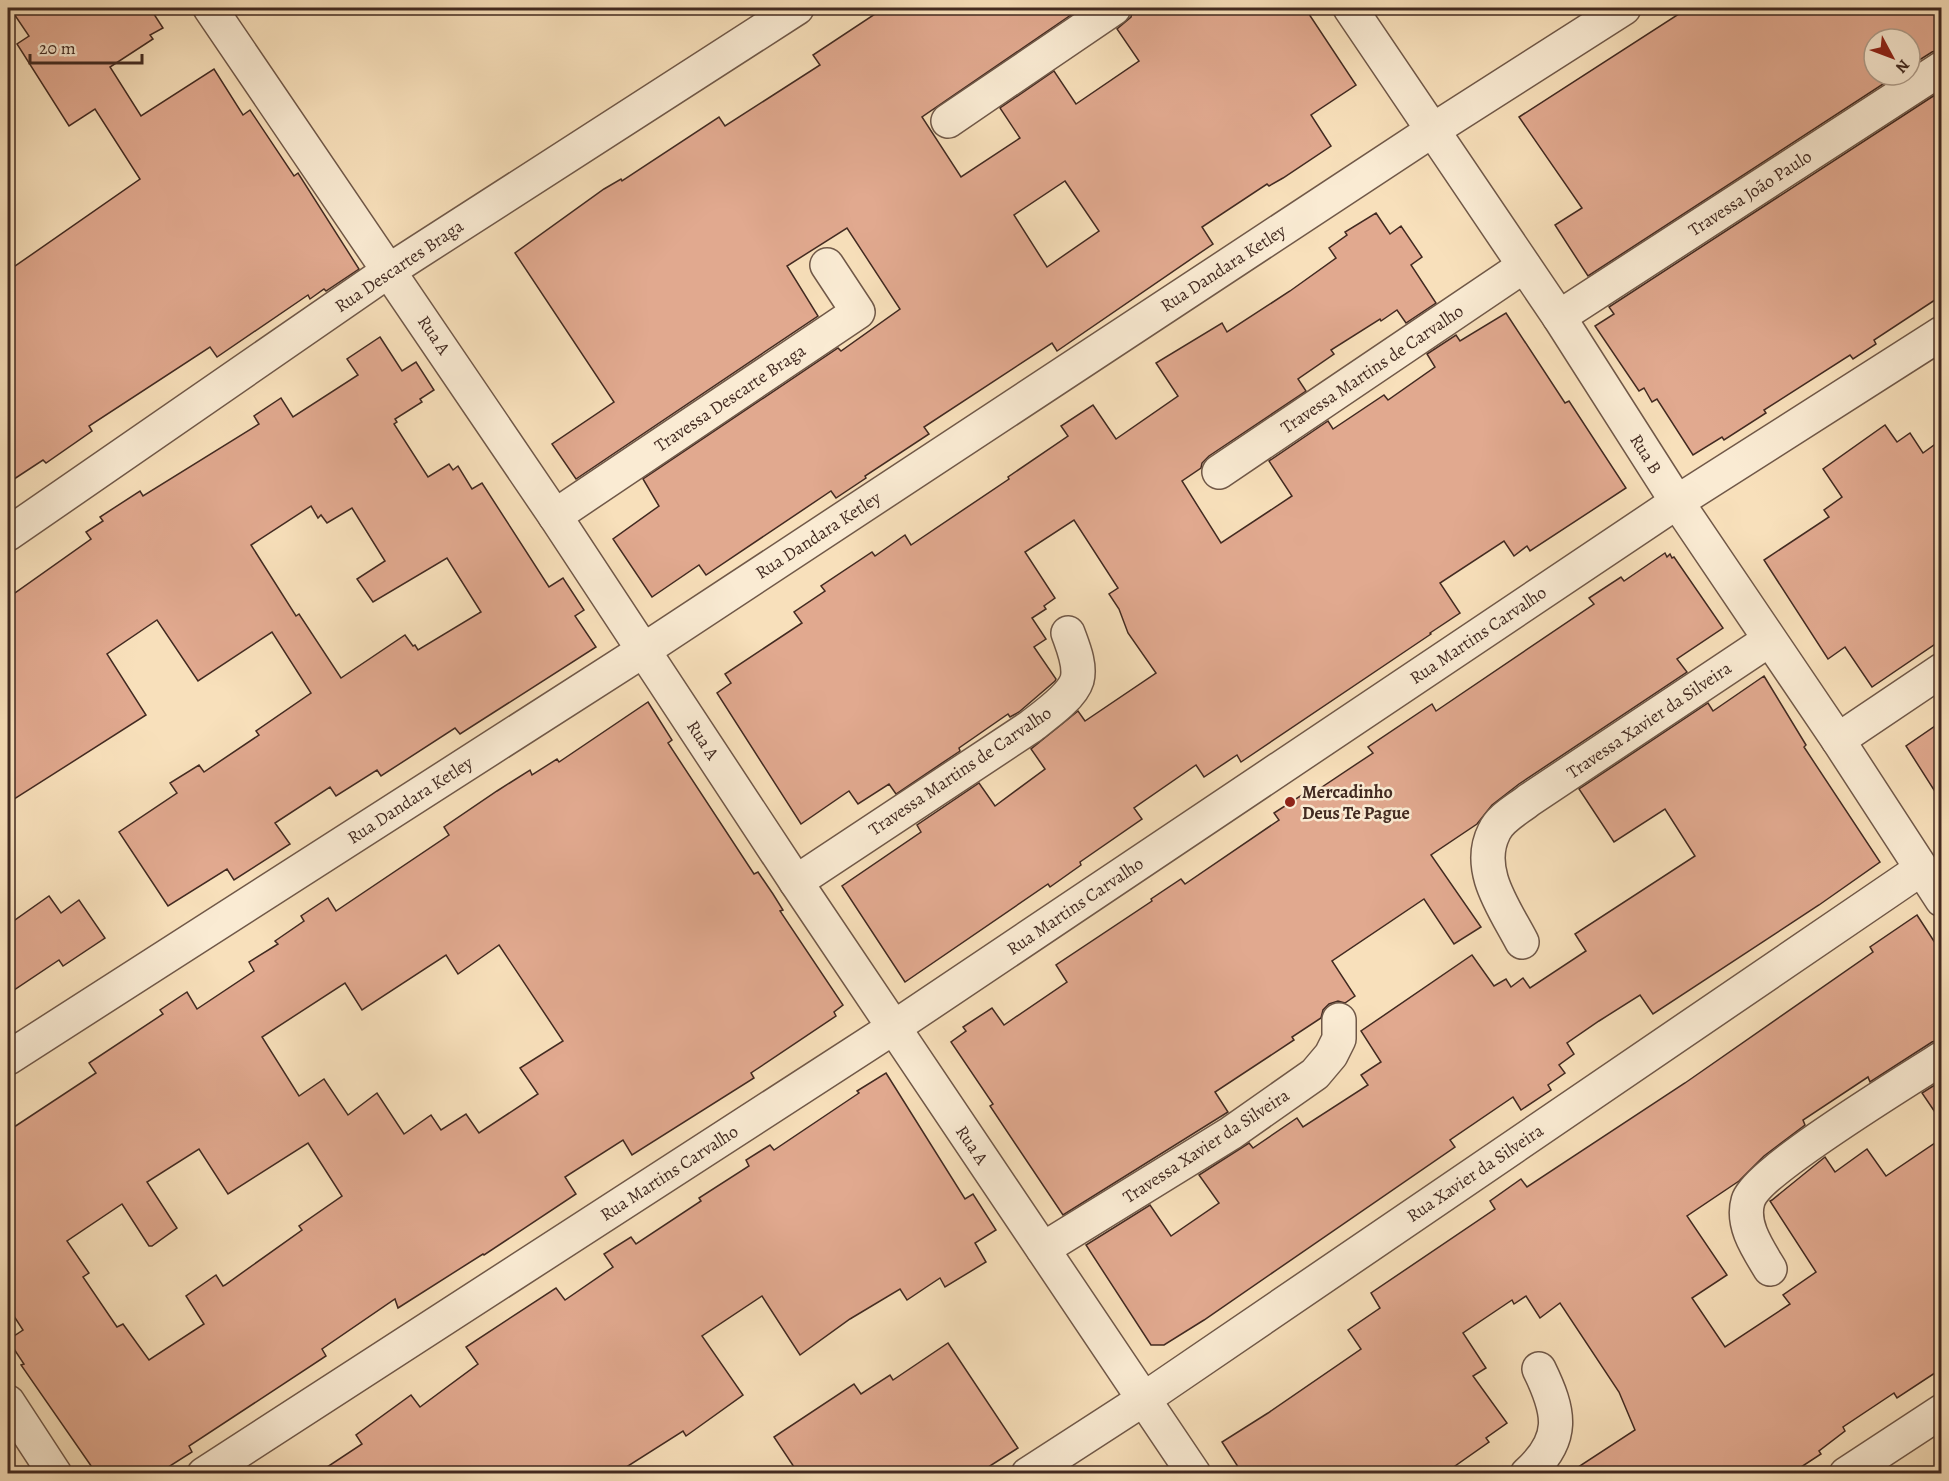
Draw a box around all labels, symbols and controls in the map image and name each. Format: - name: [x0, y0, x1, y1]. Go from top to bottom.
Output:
- scale bar: [30, 27, 142, 65]
- north arrow: [1862, 27, 1922, 87]
- text: 20 m: [39, 36, 76, 60]
- text: N: [1890, 55, 1915, 78]
- street label: Travessa João Paulo: [1684, 144, 1816, 242]
- street label: Rua Descartes Braga: [330, 214, 469, 318]
- street label: Rua Dandara Ketley: [1156, 218, 1291, 318]
- street label: Travessa Martins de Carvalho: [1276, 299, 1468, 439]
- street label: Rua A: [412, 311, 456, 360]
- street label: Travessa Descarte Braga: [650, 338, 811, 458]
- street label: Rua B: [1624, 429, 1668, 479]
- street label: Rua Dandara Ketley: [751, 485, 886, 585]
- street label: Rua Martins Carvalho: [1405, 580, 1551, 690]
- street label: Travessa Xavier da Silveira: [1562, 655, 1737, 784]
- street label: Travessa Martins de Carvalho: [864, 701, 1056, 841]
- street label: Rua A: [681, 716, 725, 765]
- street label: Rua Dandara Ketley: [343, 750, 478, 850]
- place label: Mercadinho Deus Te Pague: [1302, 780, 1410, 825]
- marker: Mercadinho Deus Te Pague: [1283, 795, 1297, 809]
- street label: Rua Martins Carvalho: [1002, 851, 1148, 961]
- street label: Travessa Xavier da Silveira: [1118, 1083, 1294, 1209]
- street label: Rua Xavier da Silveira: [1402, 1118, 1548, 1228]
- street label: Rua Martins Carvalho: [595, 1119, 743, 1227]
- street label: Rua A: [950, 1121, 994, 1170]

